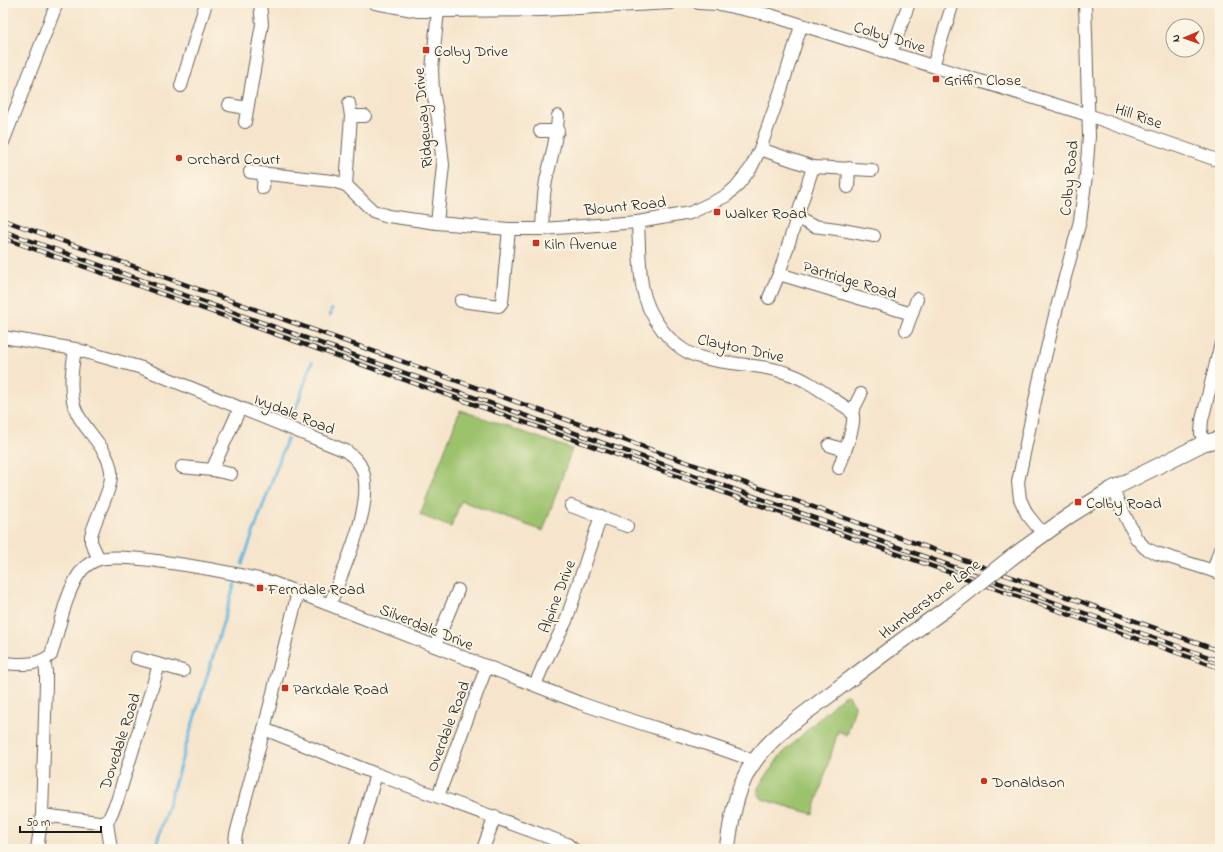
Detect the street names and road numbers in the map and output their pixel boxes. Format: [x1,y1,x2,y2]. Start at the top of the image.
street label: Colby Drive [850,16,929,60]
street label: Ridgeway Drive [408,66,440,169]
street label: Hill Rise [1111,98,1166,136]
street label: Colby Road [1054,139,1086,217]
street label: Blount Road [582,191,667,223]
street label: Partridge Road [799,255,899,307]
street label: Clayton Drive [695,328,787,370]
street label: Ivydale Road [250,388,338,442]
street label: Humberstone Lane [874,553,987,646]
street label: Alpine Drive [533,556,583,637]
street label: Silverdale Drive [376,598,478,658]
street label: Overdale Road [421,678,477,776]
street label: Dovedale Road [94,690,148,794]

